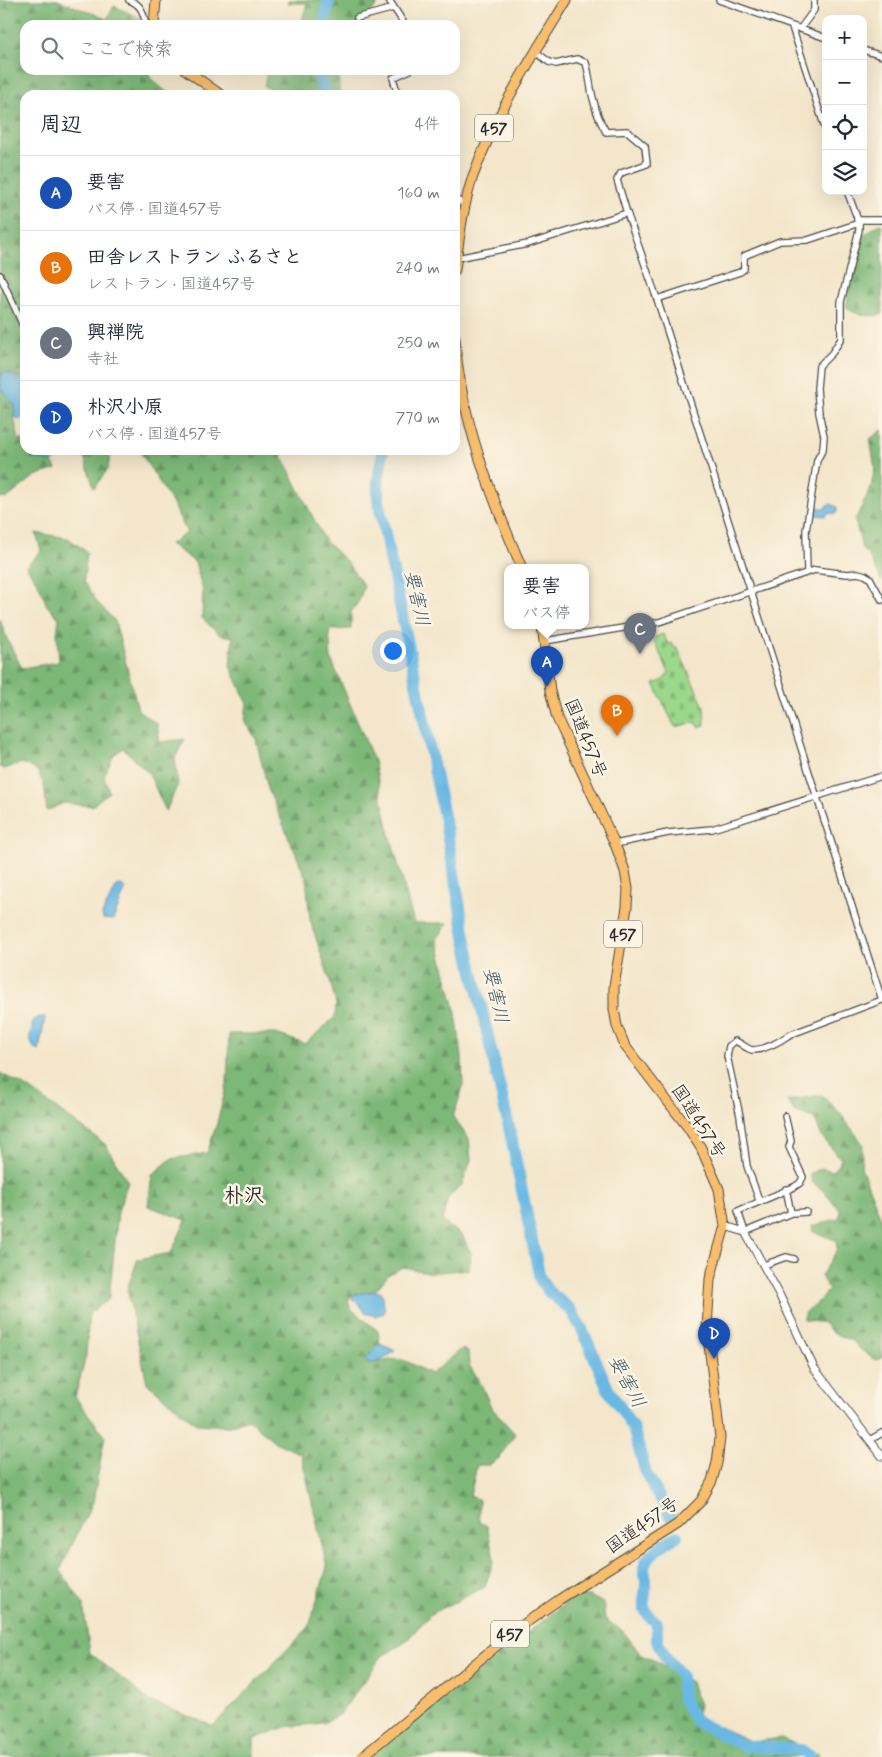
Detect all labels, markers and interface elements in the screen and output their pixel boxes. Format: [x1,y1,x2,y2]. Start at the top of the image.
map controls [822,15,867,195]
button: + [822,15,867,60]
search box [20,20,460,75]
icon: search [38,34,66,62]
text: ここで検索 [78,37,173,62]
button: − [822,60,867,105]
button: locate [822,105,867,150]
text: 周辺 [40,111,82,139]
text: 4件 [415,114,440,135]
road number: 457 [475,115,513,142]
button: layers [822,150,867,195]
text: 要害 [87,170,125,195]
text: A [51,183,61,204]
text: 160 m [397,183,440,204]
text: バス停 · 国道457号 [87,199,222,220]
text: 田舎レストラン ふるさと [87,245,302,270]
text: B [51,258,61,279]
text: 240 m [396,258,440,279]
text: レストラン · 国道457号 [87,274,255,295]
text: 興禅院 [87,320,144,345]
text: C [50,333,62,354]
text: 250 m [397,333,440,354]
text: 寺社 [87,349,119,370]
text: 朴沢小原 [87,395,163,420]
text: D [50,408,62,429]
text: 770 m [396,408,440,429]
text: バス停 · 国道457号 [87,424,222,445]
popup [504,564,589,629]
water label: 要害川 [398,568,435,629]
text: 要害 [522,574,561,599]
text: バス停 [522,603,571,624]
pin: C [624,613,656,654]
your location [380,638,406,664]
pin: A [531,646,563,687]
street label: 国道457号 [558,695,612,782]
pin: B [601,695,633,736]
road number: 457 [604,921,642,948]
water label: 要害川 [477,965,514,1026]
street label: 国道457号 [665,1080,731,1163]
district label: 朴沢 [224,1183,264,1210]
pin: D [698,1318,730,1359]
water label: 要害川 [602,1351,651,1413]
street label: 国道457号 [601,1492,684,1560]
road number: 457 [491,1620,529,1648]

